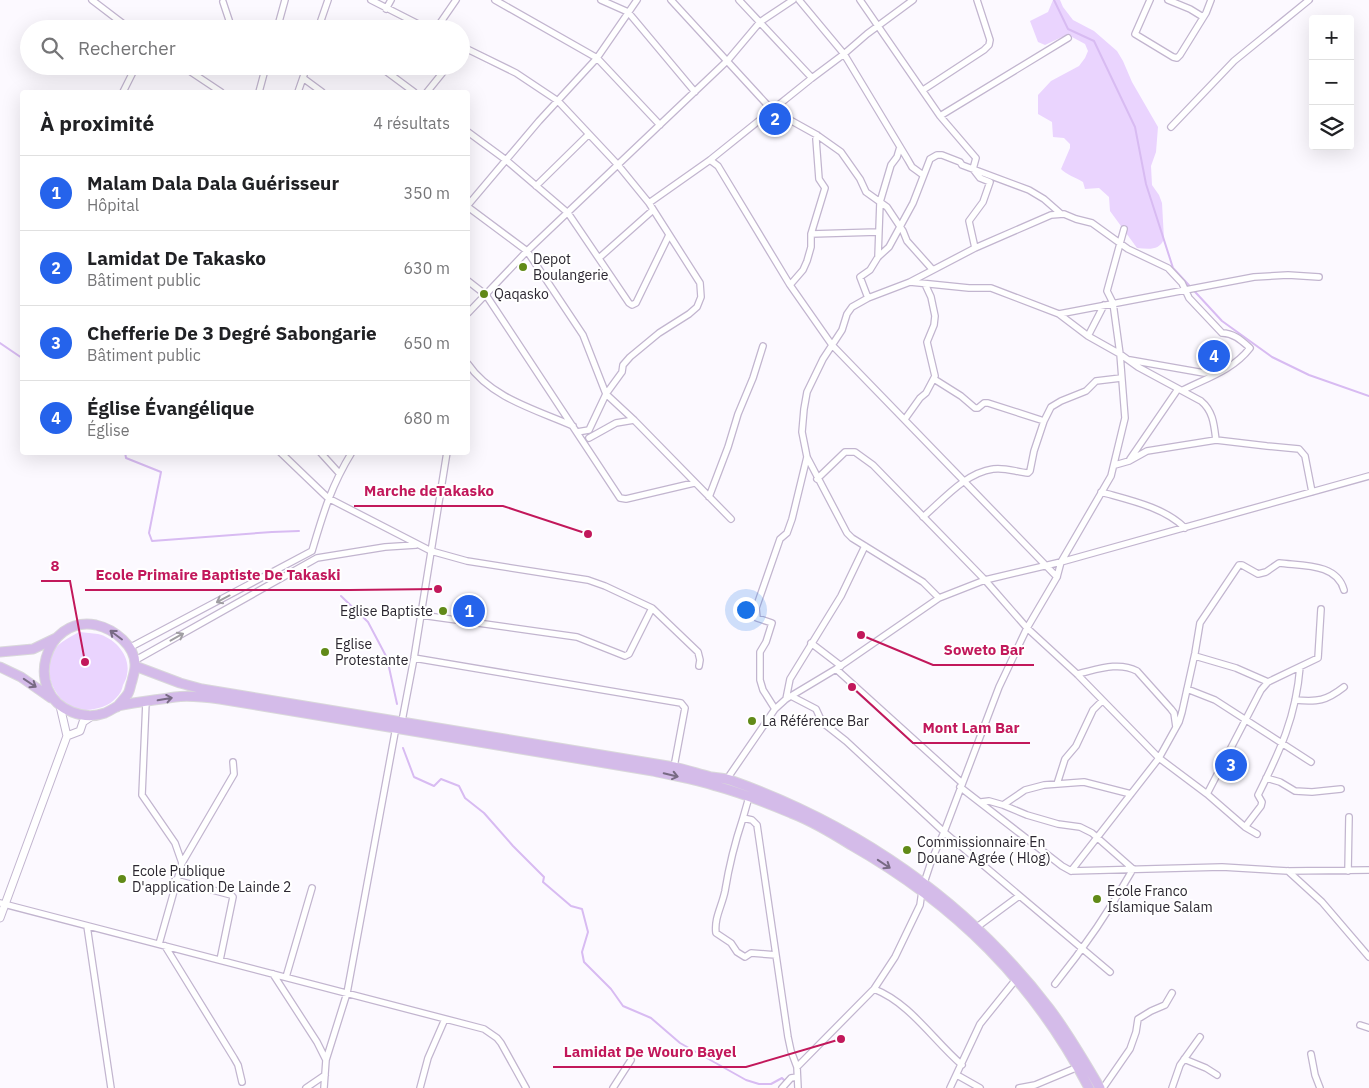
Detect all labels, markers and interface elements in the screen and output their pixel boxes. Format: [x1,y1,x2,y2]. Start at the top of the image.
map controls [1309,15,1354,150]
button: + [1309,15,1354,60]
search box [20,20,470,75]
icon: search [38,34,66,62]
text: Rechercher [78,36,176,60]
button: − [1309,60,1354,105]
pin: 2 [759,100,791,138]
button: layers [1309,105,1354,150]
text: À proximité [40,109,154,137]
text: 4 résultats [373,113,450,133]
text: Malam Dala Dala Guérisseur [87,171,339,195]
text: 1 [51,183,61,203]
text: 350 m [403,183,450,203]
text: Hôpital [87,195,139,215]
text: Lamidat De Takasko [87,246,266,270]
place label: Depot Boulangerie [533,250,609,284]
text: 2 [51,258,61,278]
text: 630 m [403,258,450,278]
marker: Depot Boulangerie [517,261,529,273]
text: Bâtiment public [87,270,201,290]
place label: Qaqasko [494,285,549,303]
marker: Qaqasko [478,288,490,300]
text: Chefferie De 3 Degré Sabongarie [87,321,377,345]
text: 3 [51,333,61,353]
text: 650 m [403,333,450,353]
pin: 4 [1198,337,1230,375]
text: Bâtiment public [87,345,201,365]
text: Église Évangélique [87,396,254,420]
text: 4 [51,408,61,428]
text: 680 m [403,408,450,428]
text: Église [87,420,130,440]
callout: Marche deTakasko [354,476,503,506]
text: Marche deTakasko [364,481,494,500]
callout: 8 [41,551,70,581]
text: 8 [50,556,60,575]
callout: Ecole Primaire Baptiste De Takaski [85,560,350,590]
text: Ecole Primaire Baptiste De Takaski [96,565,340,584]
pin: 1 [453,592,485,630]
one-way arrow [216,595,231,604]
your location [733,597,759,623]
place label: Eglise Baptiste [340,602,433,620]
marker: Eglise Baptiste [437,605,449,617]
one-way arrow [109,630,123,640]
one-way arrow [169,632,184,642]
place label: Eglise Protestante [335,635,409,669]
callout: Soweto Bar [933,635,1034,665]
text: Soweto Bar [944,640,1024,659]
marker: Eglise Protestante [319,646,331,658]
one-way arrow [23,678,37,688]
one-way arrow [157,693,173,703]
place label: La Référence Bar [762,712,869,730]
callout: Mont Lam Bar [913,713,1030,743]
marker: La Référence Bar [746,715,758,727]
text: Mont Lam Bar [922,718,1020,737]
pin: 3 [1215,746,1247,784]
one-way arrow [662,771,678,780]
place label: Commissionnaire En Douane Agrée ( Hlog) [917,833,1051,867]
marker: Commissionnaire En Douane Agrée ( Hlog) [901,844,913,856]
one-way arrow [876,859,890,869]
place label: Ecole Publique D'application De Lainde 2 [132,862,292,896]
marker: Ecole Publique D'application De Lainde 2 [116,873,128,885]
place label: Ecole Franco Islamique Salam [1107,882,1213,916]
marker: Ecole Franco Islamique Salam [1091,893,1103,905]
callout: Lamidat De Wouro Bayel [553,1037,746,1067]
text: Lamidat De Wouro Bayel [564,1042,737,1061]

